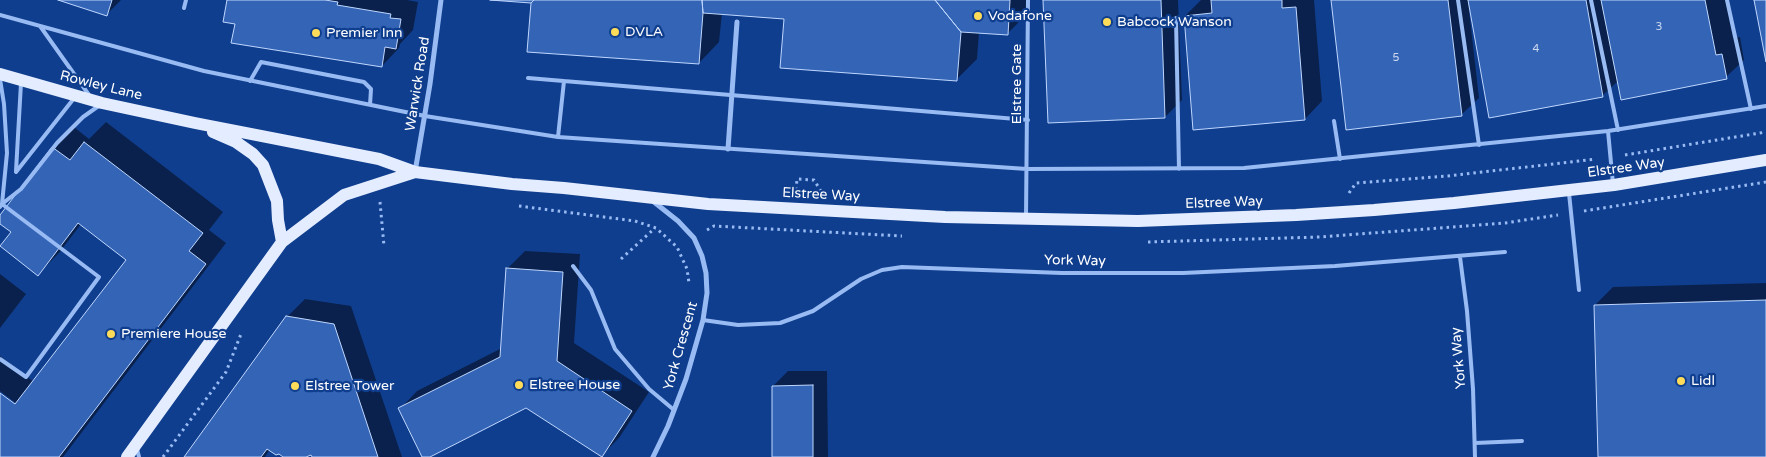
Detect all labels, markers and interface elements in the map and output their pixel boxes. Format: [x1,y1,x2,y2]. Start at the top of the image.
place label: Vodafone [988,8,1052,24]
marker: Vodafone [972,10,984,22]
place label: Babcock Wanson [1117,14,1232,30]
marker: Babcock Wanson [1101,16,1113,28]
house number: 3 [1656,20,1662,34]
place label: DVLA [625,24,663,40]
place label: Premier Inn [326,25,403,41]
marker: DVLA [609,26,621,38]
marker: Premier Inn [310,27,322,39]
street label: Warwick Road [402,36,434,132]
house number: 4 [1533,42,1539,56]
street label: Elstree Gate [1009,44,1025,124]
house number: 5 [1393,51,1399,65]
street label: Rowley Lane [58,68,144,104]
street label: Elstree Way [1586,154,1666,182]
street label: Elstree Way [782,185,860,205]
street label: Elstree Way [1185,193,1263,213]
street label: York Way [1044,252,1106,270]
street label: York Crescent [660,300,702,392]
place label: Premiere House [121,326,226,342]
street label: York Way [1448,326,1470,390]
marker: Premiere House [105,328,117,340]
place label: Lidl [1691,373,1715,389]
marker: Lidl [1675,375,1687,387]
place label: Elstree House [529,377,620,393]
place label: Elstree Tower [305,378,394,394]
marker: Elstree House [513,379,525,391]
marker: Elstree Tower [289,380,301,392]

